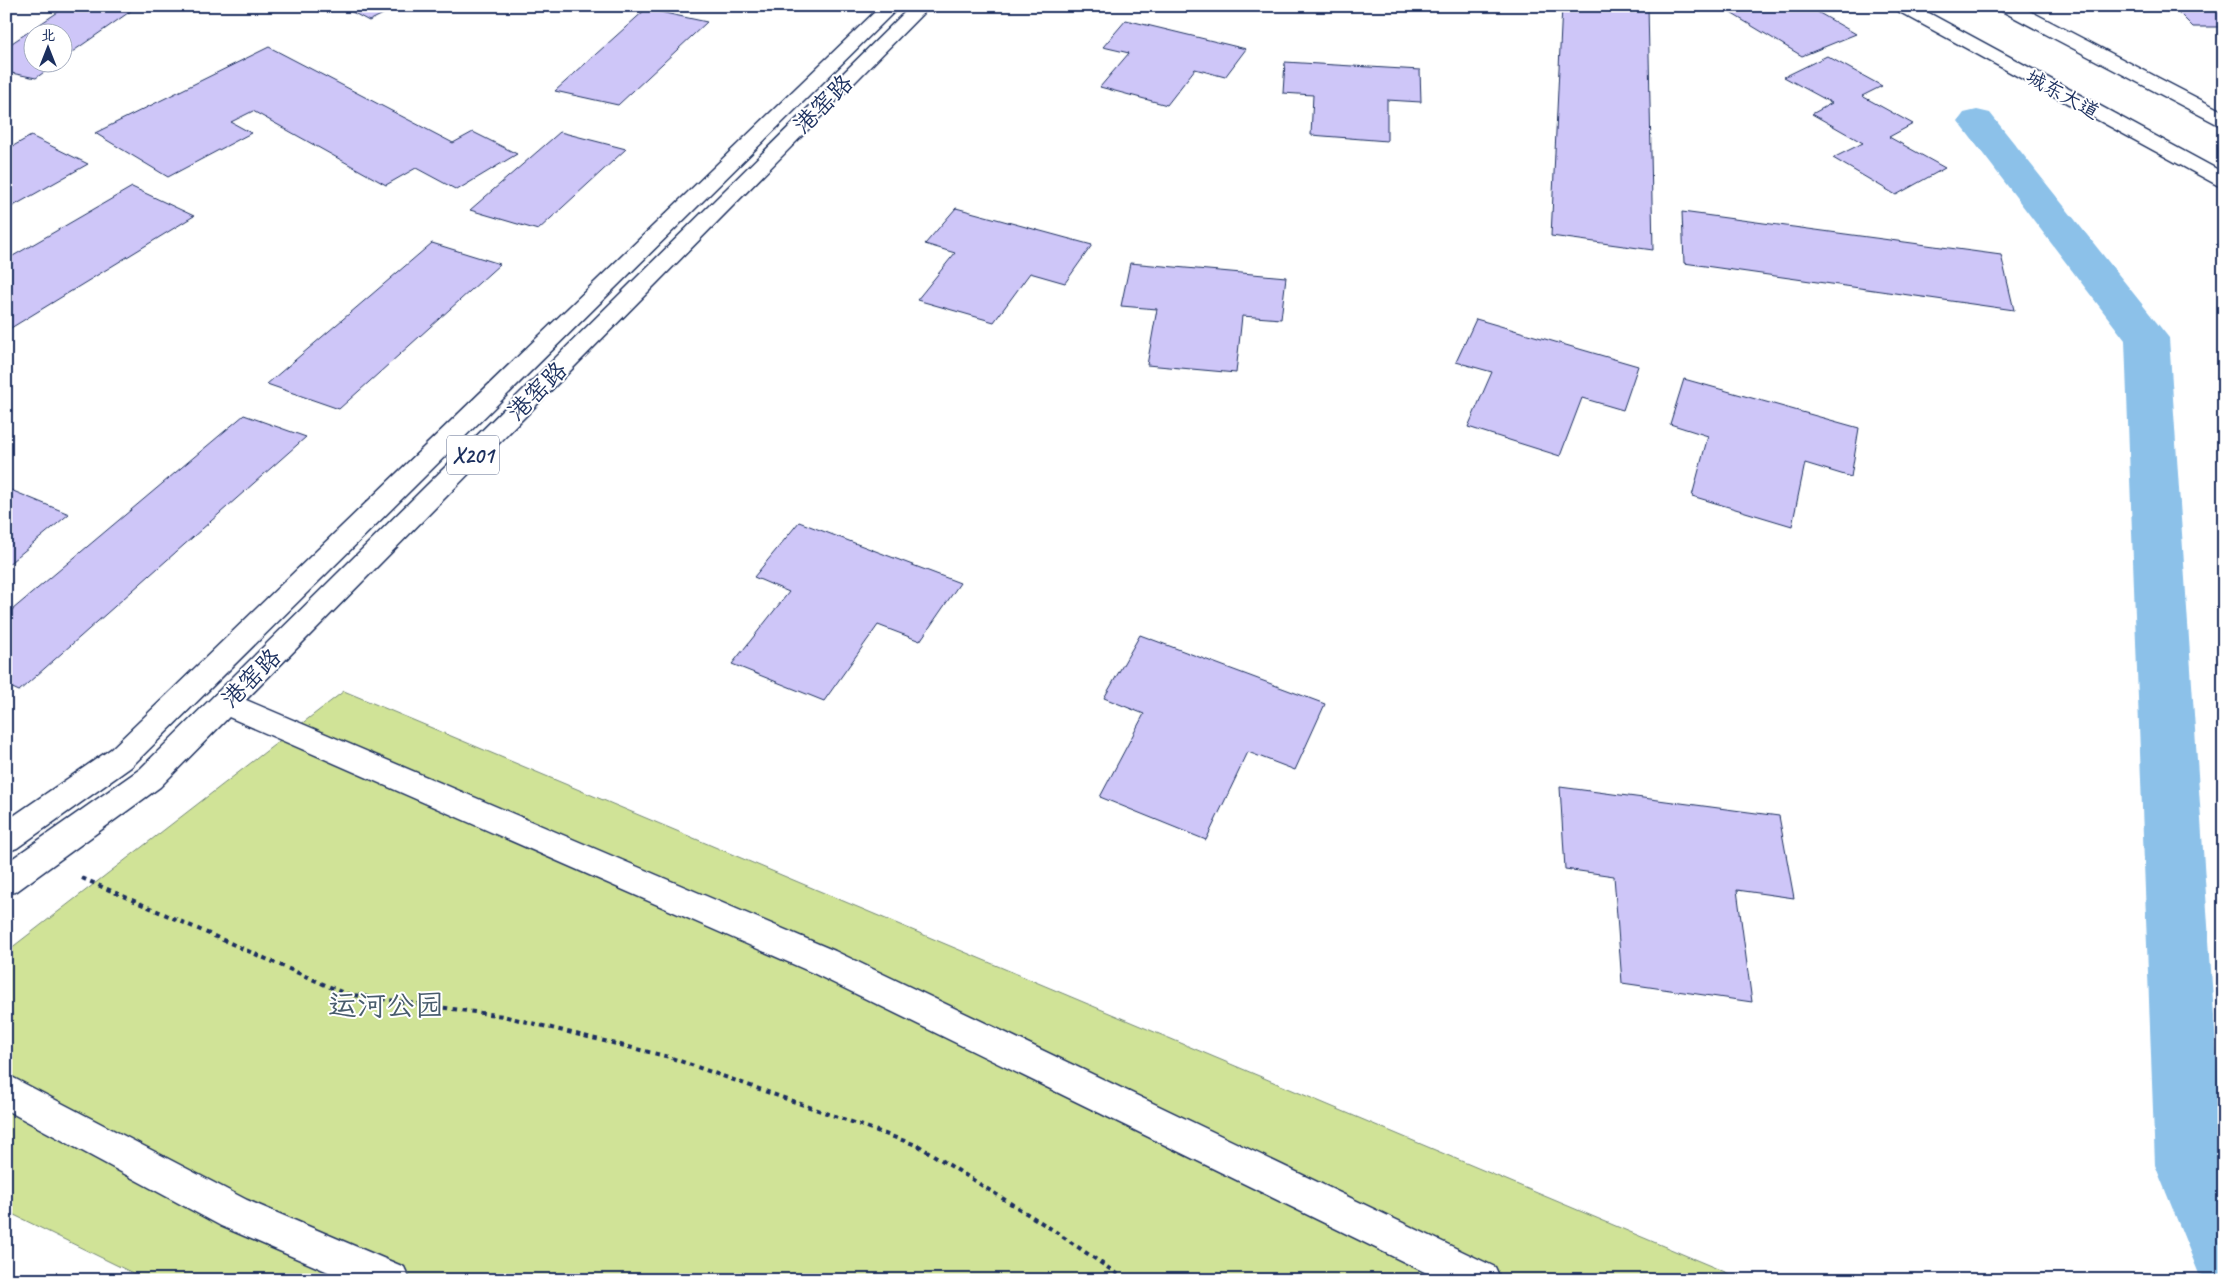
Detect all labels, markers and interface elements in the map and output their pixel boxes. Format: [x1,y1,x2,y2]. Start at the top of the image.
north arrow [22,22,72,72]
text: 北 [41,27,55,44]
street label: 城东大道 [2022,64,2104,125]
street label: 港窑路 [787,68,859,140]
street label: 港窑路 [501,355,573,427]
road number: X201 [447,436,499,474]
street label: 港窑路 [215,642,287,714]
park label: 运河公园 [328,987,444,1024]

